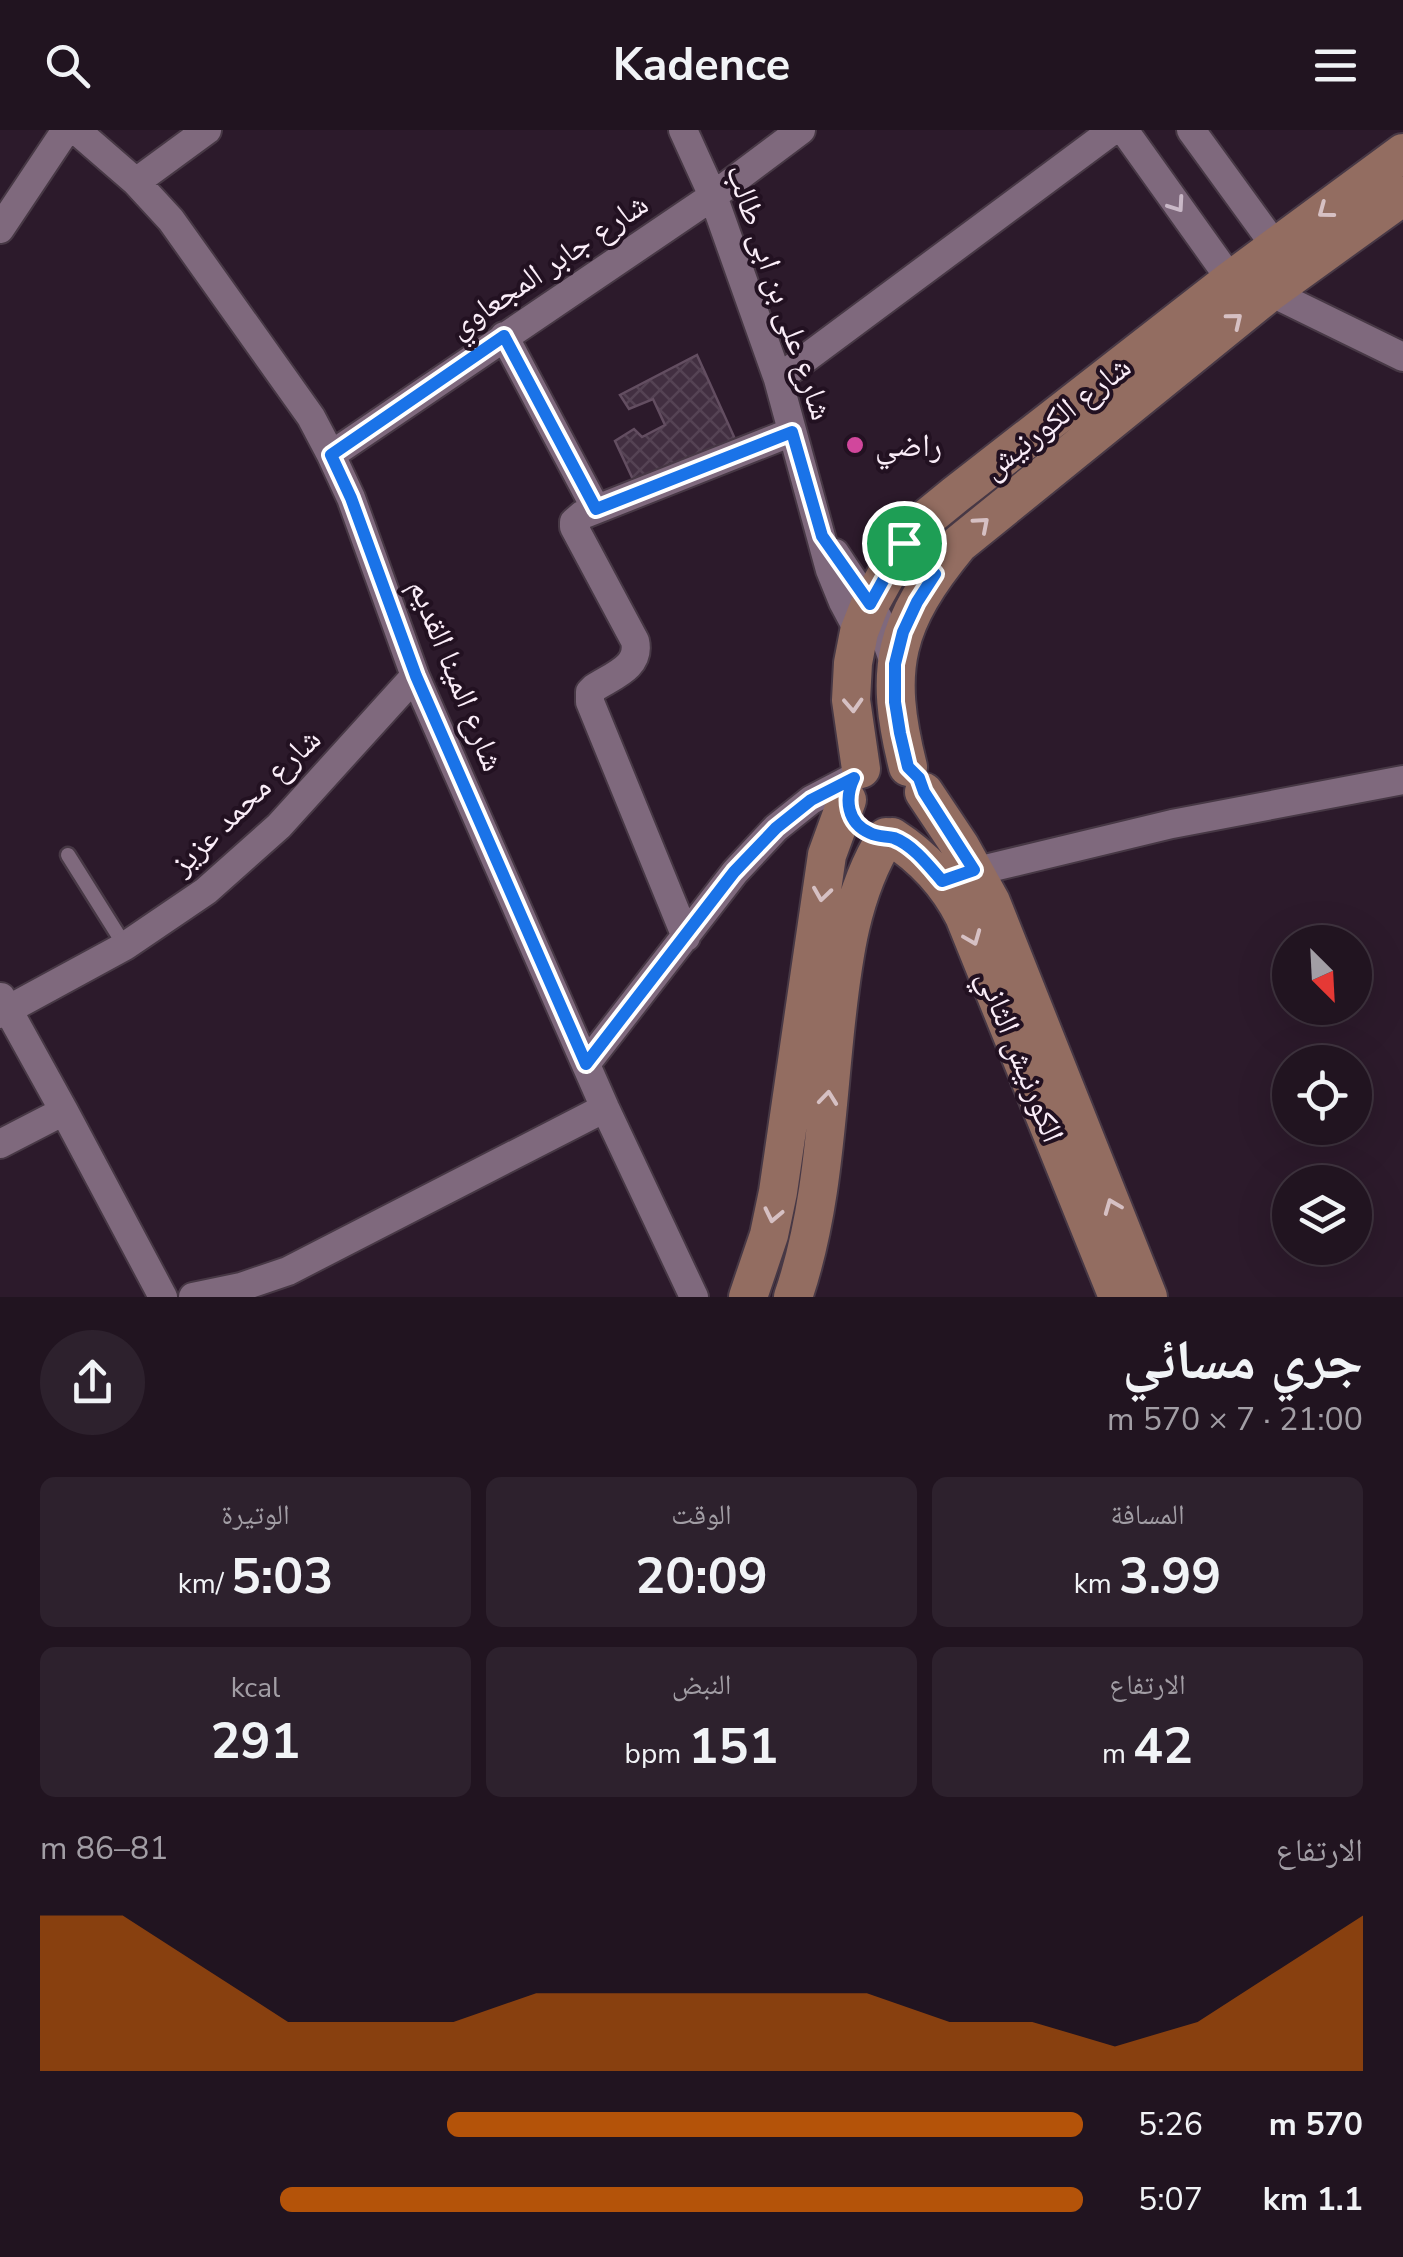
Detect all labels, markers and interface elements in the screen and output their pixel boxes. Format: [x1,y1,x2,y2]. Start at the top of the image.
text: Kadence [613,35,790,96]
icon: search [40,38,95,93]
icon: menu [1308,38,1363,93]
street label: شارع على بن ابى طالب [716,159,843,426]
street label: شارع جابر المجعاوي [440,183,658,351]
one-way arrow [1166,194,1183,212]
one-way arrow [1318,199,1336,216]
one-way arrow [1224,314,1242,332]
street label: شارع الكورنيش [973,346,1140,489]
place label: راضي [875,424,942,470]
marker: راضي [844,434,866,456]
pin [862,501,947,586]
icon: arrive [877,516,932,571]
one-way arrow [970,518,989,536]
street label: شارع المينا القديم [398,573,515,778]
one-way arrow [842,697,863,713]
street label: شارع محمد عزيز [160,718,330,885]
one-way arrow [812,886,833,902]
north arrow [1272,925,1372,1025]
map controls [1272,925,1372,1265]
one-way arrow [962,928,982,945]
street label: الكورنيش الثاني [964,964,1075,1150]
button: locate [1272,1045,1372,1145]
one-way arrow [817,1090,838,1106]
button: layers [1272,1165,1372,1265]
one-way arrow [1103,1199,1123,1216]
one-way arrow [764,1206,785,1223]
text: جري مسائي [1122,1323,1363,1398]
button: share [40,1330,145,1435]
text: 21:00 · 7 × 570 m [1107,1398,1363,1441]
text: الوتيرة [221,1496,290,1534]
text: الوقت [671,1496,732,1534]
text: المسافة [1110,1496,1185,1534]
text: 5:03 [231,1542,333,1611]
text: 20:09 [635,1542,768,1611]
text: 3.99 [1119,1542,1221,1611]
text: /km [178,1565,231,1603]
text: km [1074,1565,1119,1603]
text: النبض [672,1666,731,1704]
text: الارتفاع [1109,1666,1186,1704]
text: kcal [231,1669,280,1707]
text: 291 [211,1707,301,1776]
text: 151 [688,1712,778,1781]
text: 42 [1133,1712,1193,1781]
text: bpm [625,1735,688,1773]
text: m [1102,1735,1133,1773]
text: 81–86 m [40,1827,168,1870]
text: الارتفاع [1276,1829,1363,1872]
text: 5:26 [1138,2103,1203,2146]
text: 570 m [1269,2103,1363,2146]
text: 5:07 [1138,2178,1203,2221]
text: 1.1 km [1263,2178,1363,2221]

